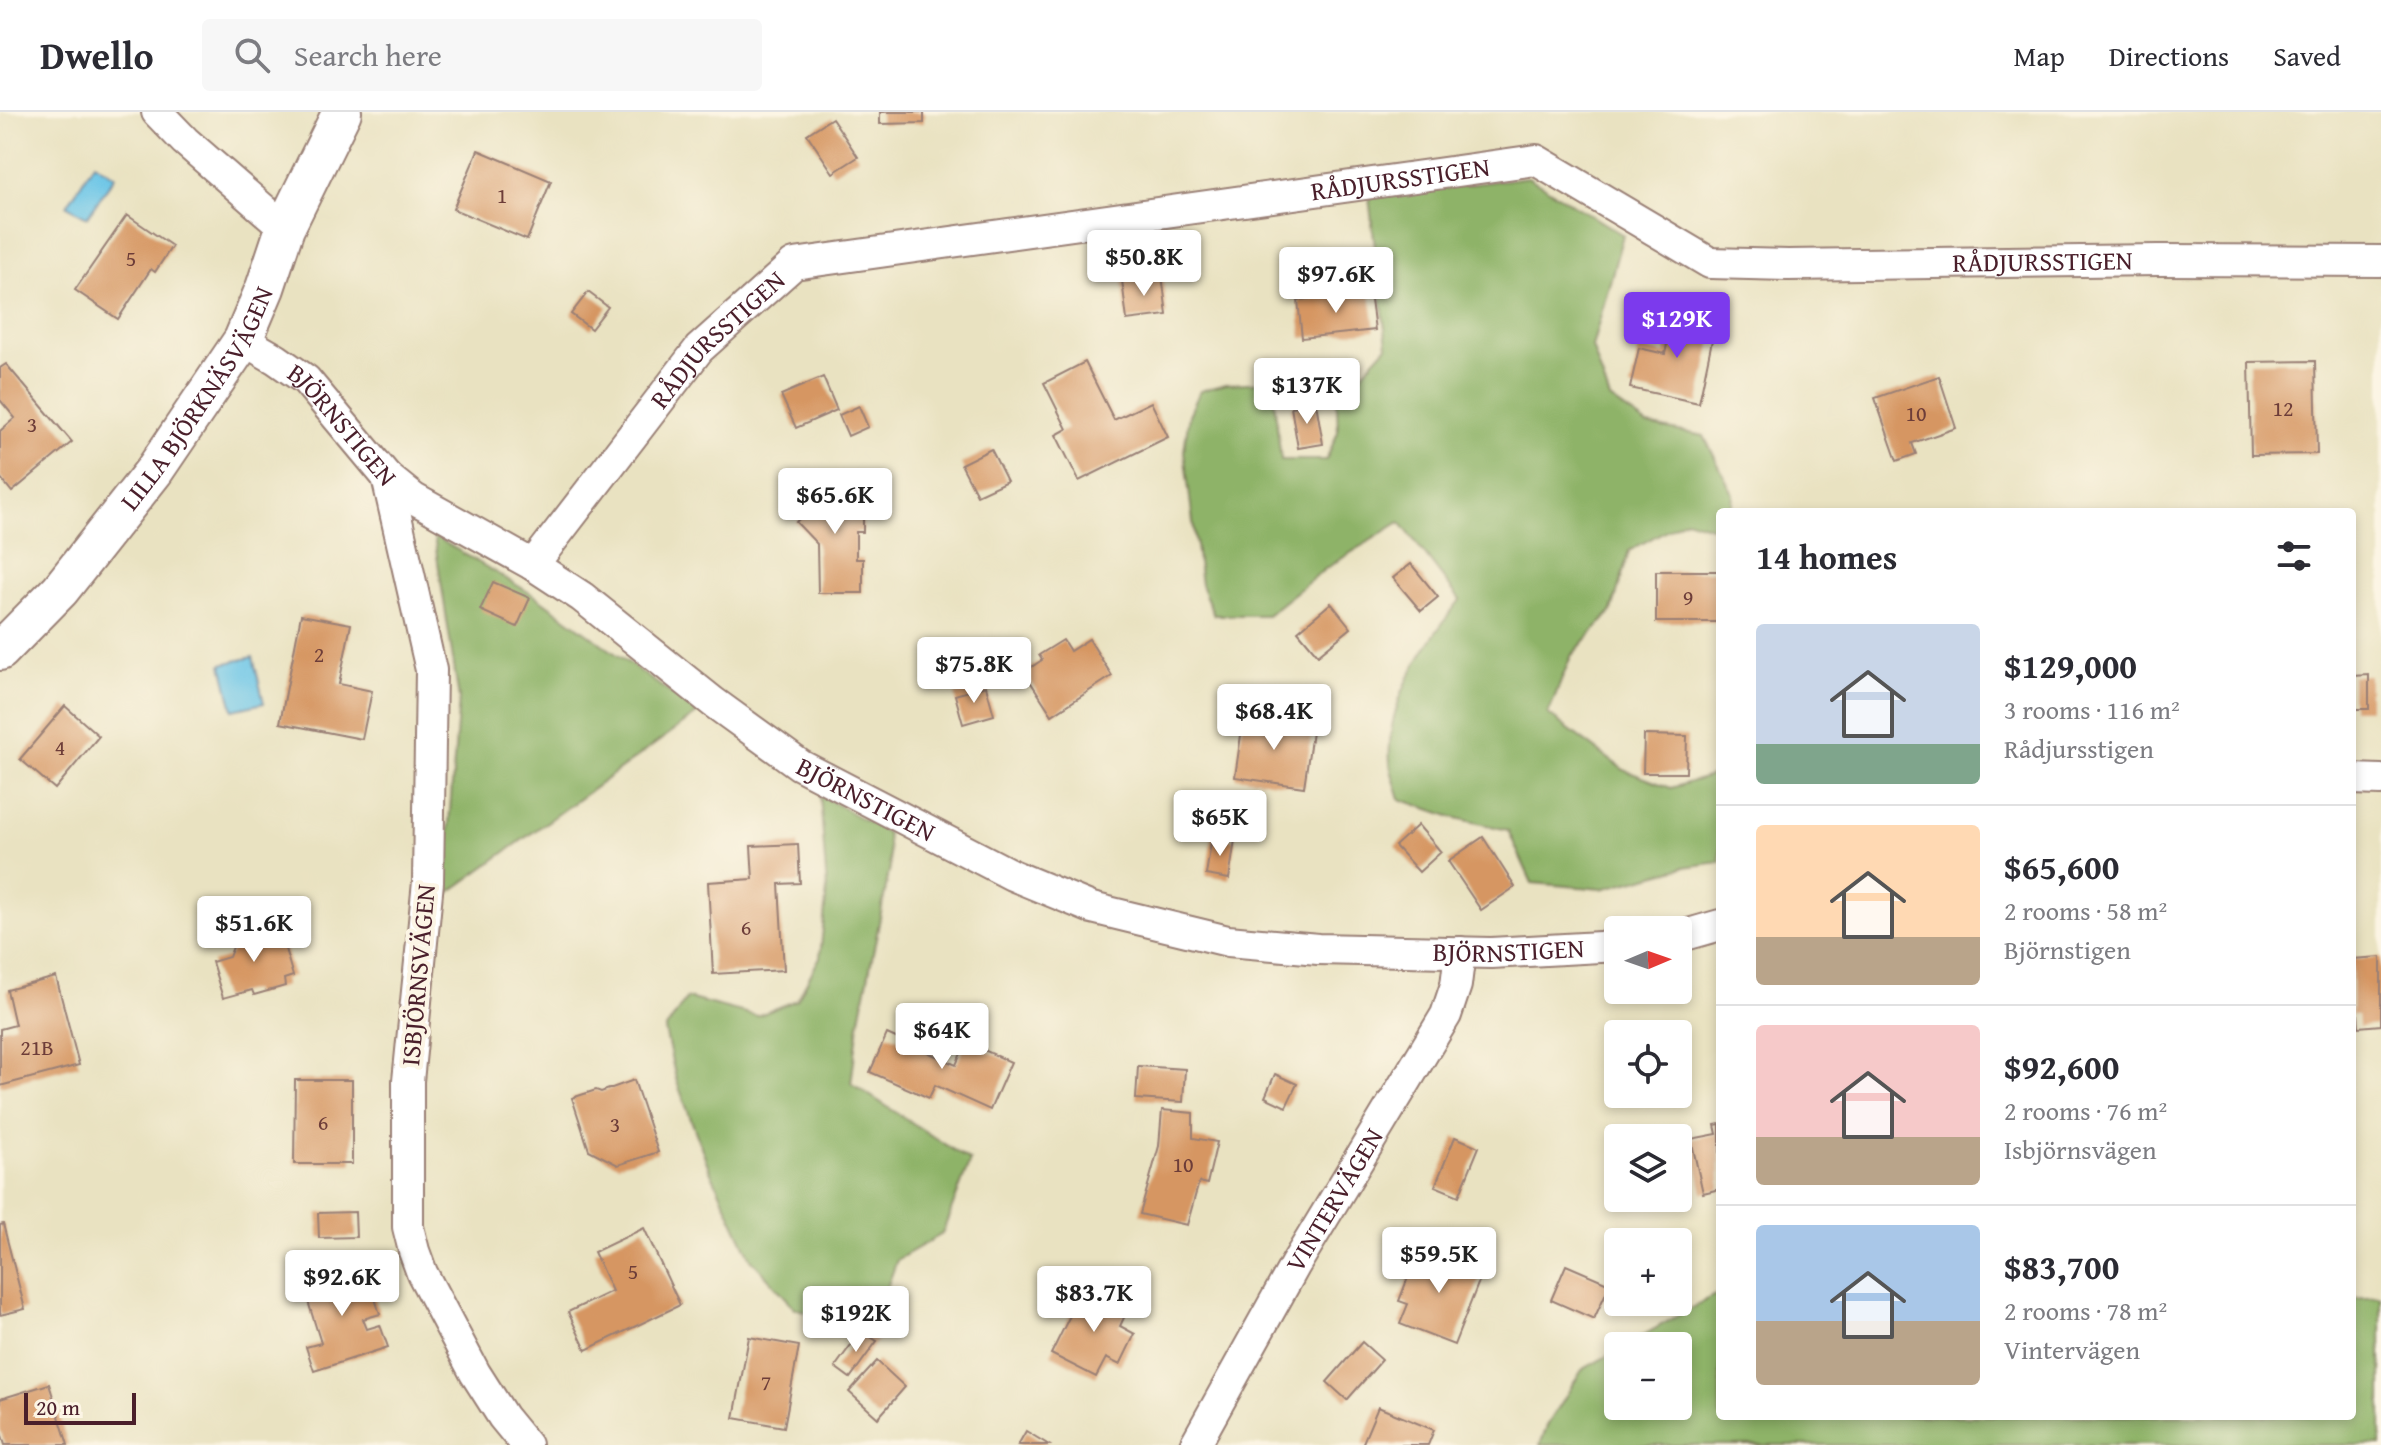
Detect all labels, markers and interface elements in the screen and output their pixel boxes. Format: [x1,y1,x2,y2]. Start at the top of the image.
search box [202,19,762,91]
text: Dwello [40,27,154,83]
icon: search [230,33,274,77]
text: Search here [294,33,442,77]
text: Map [2013,35,2065,76]
text: Directions [2109,35,2229,76]
text: Saved [2273,35,2341,76]
street label: RÅDJURSSTIGEN [1308,147,1492,210]
house number: 1 [497,179,507,211]
pin: $50.8K [1079,230,1209,298]
text: $50.8K [1105,236,1183,275]
street label: RÅDJURSSTIGEN [1952,240,2133,282]
house number: 5 [126,242,136,274]
pin: $97.6K [1271,247,1401,315]
text: $97.6K [1297,253,1375,292]
street label: RÅDJURSSTIGEN [640,261,793,417]
street label: LILLA BJÖRKNÄSVÄGEN [110,280,283,518]
pin: $129K [1621,292,1733,360]
text: $129K [1642,298,1712,337]
street label: BJÖRNSTIGEN [280,353,407,494]
pin: $137K [1251,358,1363,426]
text: $137K [1272,364,1342,403]
house number: 12 [2272,392,2294,424]
house number: 10 [1905,397,1927,429]
house number: 3 [27,408,37,440]
pin: $65.6K [770,468,900,536]
text: $65.6K [796,474,874,513]
text: 14 homes [1756,532,1897,581]
icon: filters [2272,534,2316,578]
house number: 9 [1683,581,1693,613]
pin: $75.8K [909,637,1039,705]
house number: 2 [314,638,324,670]
text: $129,000 [2004,641,2137,690]
text: $75.8K [935,643,1013,682]
icon: home [1820,656,1916,752]
pin: $68.4K [1209,684,1339,752]
text: $68.4K [1235,690,1313,729]
text: 3 rooms · 116 m² [2004,690,2180,729]
text: Rådjursstigen [2004,729,2154,768]
house number: 4 [55,731,65,763]
street label: BJÖRNSTIGEN [790,747,942,851]
pin: $65K [1173,790,1267,858]
text: $65K [1192,796,1248,835]
text: $65,600 [2004,842,2119,891]
icon: home [1820,857,1916,953]
street label: ISBJÖRNSVÄGEN [390,882,445,1067]
text: 2 rooms · 58 m² [2004,891,2167,930]
pin: $51.6K [189,896,319,964]
text: $51.6K [215,902,293,941]
house number: 6 [741,911,751,943]
north arrow [1604,916,1692,1004]
map controls [1604,916,1692,1420]
street label: BJÖRNSTIGEN [1432,928,1585,972]
text: Björnstigen [2004,930,2131,969]
pin: $64K [895,1003,989,1071]
text: $64K [914,1009,970,1048]
button: locate [1604,1020,1692,1108]
house number: 21B [20,1031,54,1063]
text: $92,600 [2004,1042,2119,1091]
icon: home [1820,1057,1916,1153]
text: 2 rooms · 76 m² [2004,1091,2167,1130]
house number: 6 [318,1106,328,1138]
house number: 3 [610,1108,620,1140]
street label: VINTERVÄGEN [1275,1120,1392,1279]
button: layers [1604,1124,1692,1212]
text: Isbjörnsvägen [2004,1130,2157,1169]
house number: 10 [1172,1148,1194,1180]
pin: $59.5K [1374,1227,1504,1295]
button: + [1604,1228,1692,1316]
text: $59.5K [1400,1233,1478,1272]
text: $83,700 [2004,1242,2119,1291]
pin: $92.6K [277,1250,407,1318]
house number: 5 [628,1255,638,1287]
text: $92.6K [303,1256,381,1295]
icon: home [1820,1257,1916,1353]
pin: $83.7K [1029,1266,1159,1334]
text: $83.7K [1055,1272,1133,1311]
pin: $192K [800,1286,912,1354]
text: 2 rooms · 78 m² [2004,1291,2167,1330]
text: $192K [821,1292,891,1331]
text: Vintervägen [2004,1330,2140,1369]
button: − [1604,1332,1692,1420]
house number: 7 [761,1366,771,1398]
scale bar [24,1389,136,1425]
text: 20 m [36,1391,80,1423]

